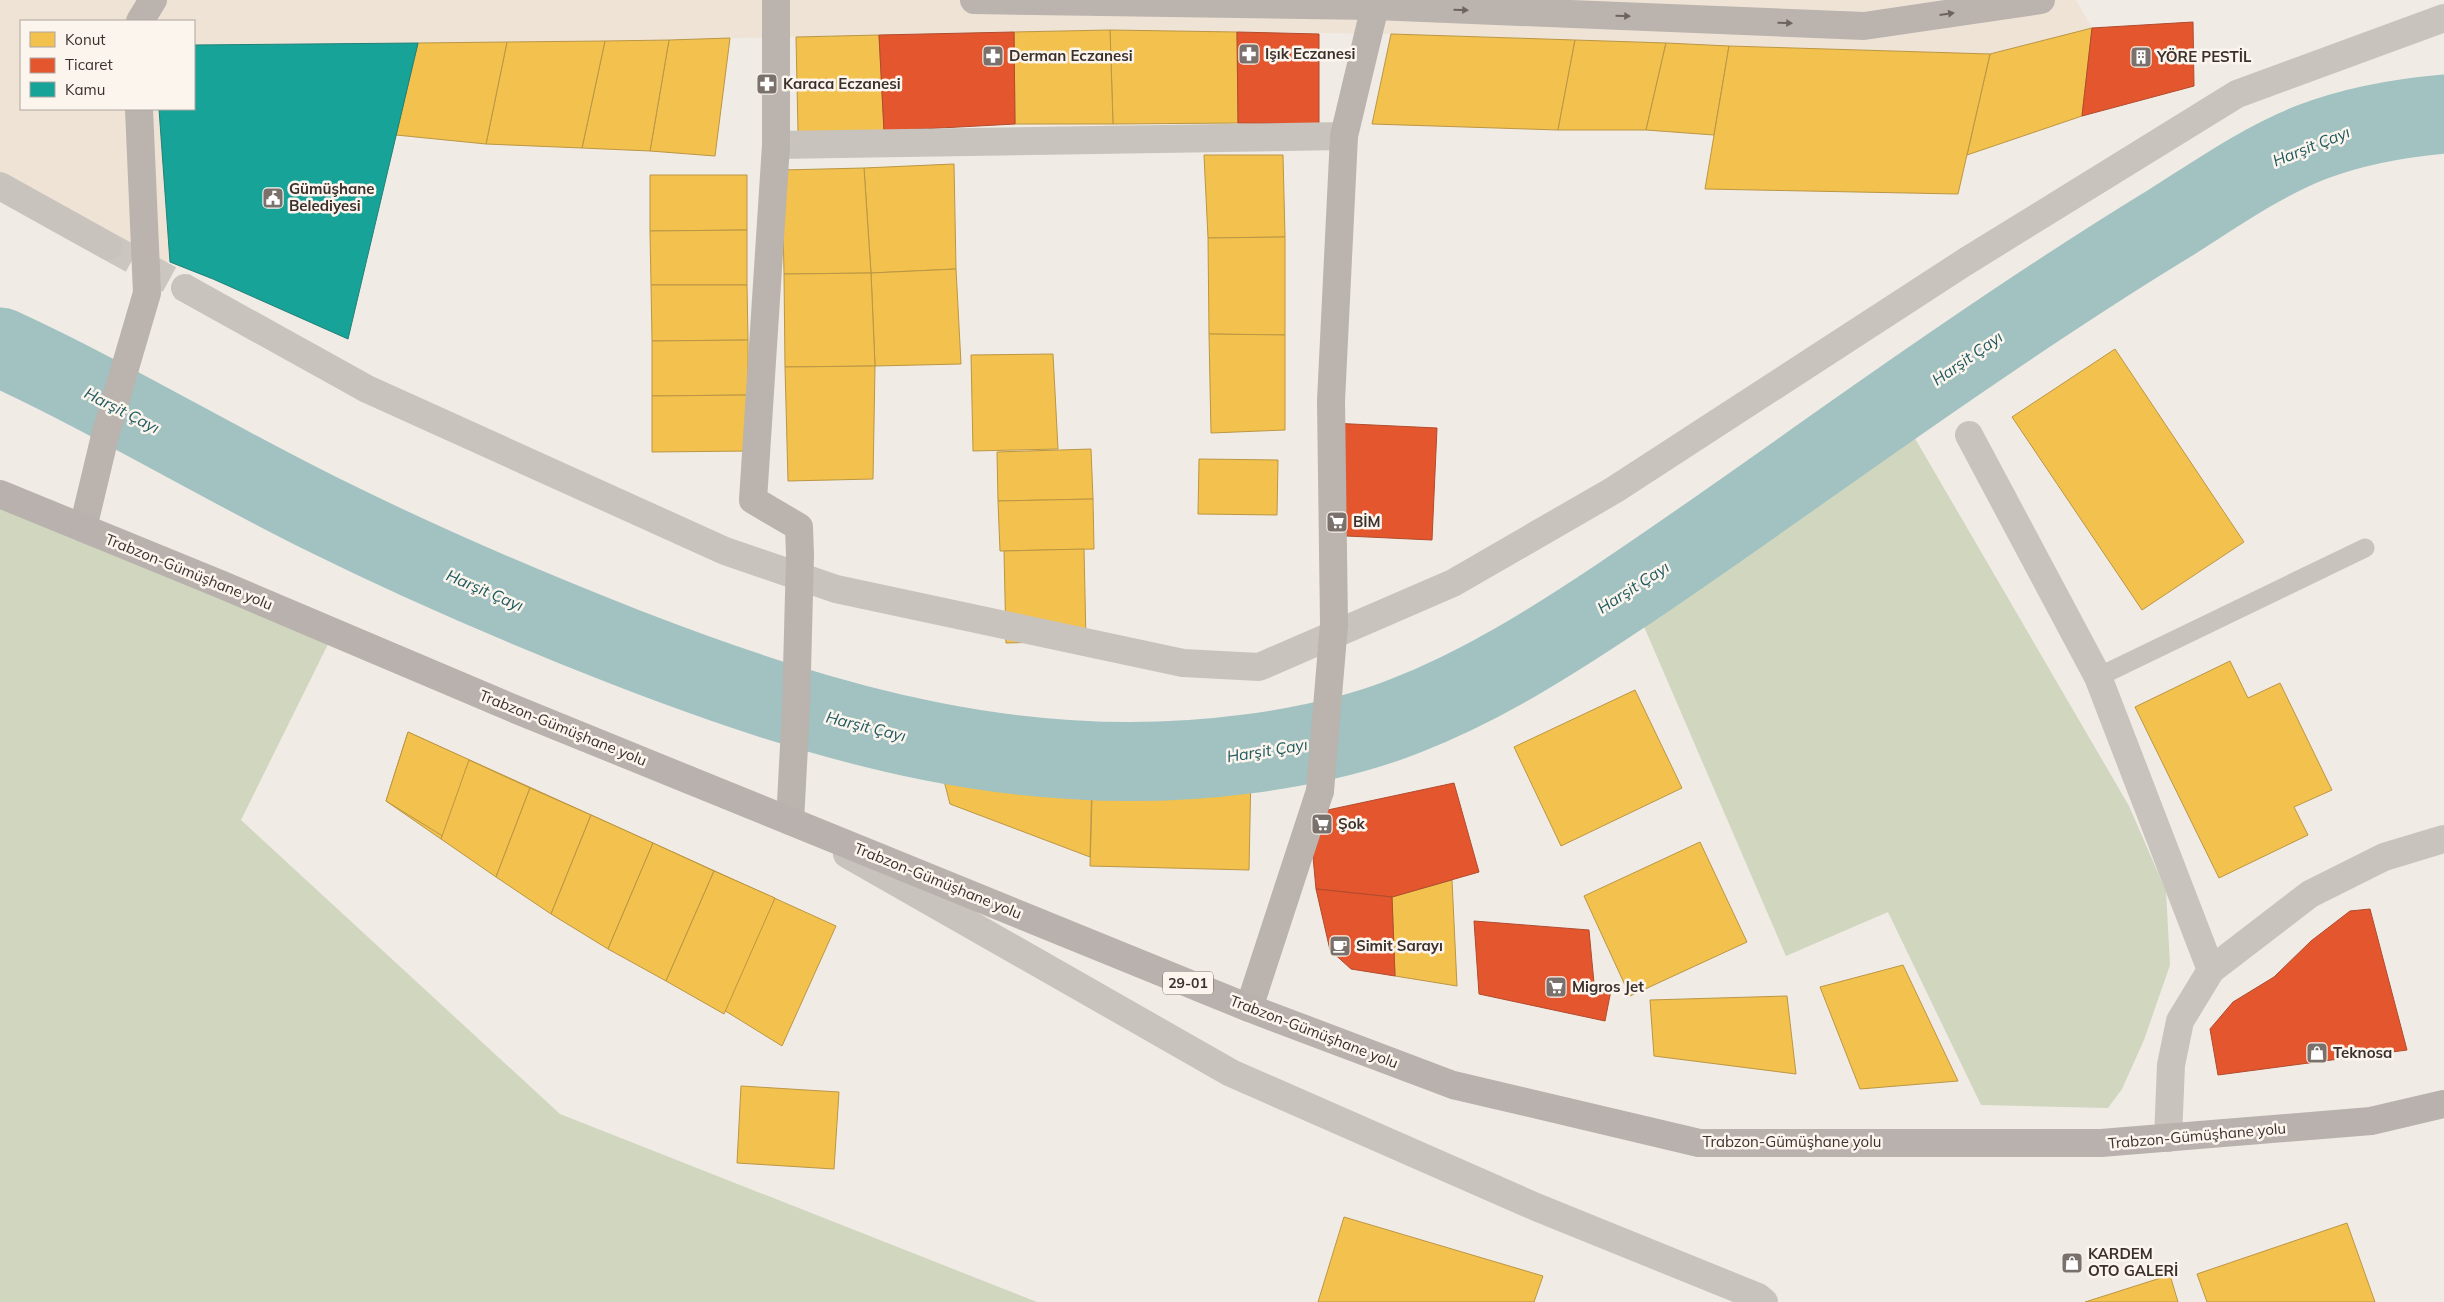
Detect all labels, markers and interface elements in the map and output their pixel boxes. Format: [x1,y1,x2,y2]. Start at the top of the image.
one-way arrow [1453,6,1469,14]
one-way arrow [1939,10,1955,18]
one-way arrow [1615,13,1631,21]
one-way arrow [1778,19,1794,27]
legend [20,20,195,110]
text: Konut [65,30,106,49]
pharmacy icon: Işık Eczanesi [1237,42,1261,66]
pharmacy icon: Derman Eczanesi [981,44,1005,68]
place label: Işık Eczanesi [1265,44,1355,63]
building icon: YÖRE PESTİL [2129,45,2153,69]
place label: Derman Eczanesi [1009,46,1133,65]
place label: YÖRE PESTİL [2156,47,2252,66]
text: Ticaret [65,55,113,74]
pharmacy icon: Karaca Eczanesi [755,72,779,96]
place label: Karaca Eczanesi [783,74,901,93]
text: Kamu [65,80,105,99]
water label: Harşit Çayı [2269,121,2353,171]
place label: Gümüşhane Belediyesi [289,179,375,215]
public building icon: Gümüşhane Belediyesi [261,186,285,210]
water label: Harşit Çayı [1928,326,2006,390]
water label: Harşit Çayı [81,383,163,438]
supermarket icon: BİM [1325,510,1349,534]
place label: BİM [1353,512,1381,531]
street label: Trabzon-Gümüşhane yolu [103,529,276,614]
water label: Harşit Çayı [1593,556,1673,618]
water label: Harşit Çayı [444,565,527,615]
street label: Trabzon-Gümüşhane yolu [477,685,650,770]
water label: Harşit Çayı [824,706,908,746]
water label: Harşit Çayı [1225,734,1309,766]
supermarket icon: Şok [1310,812,1334,836]
place label: Şok [1338,814,1366,833]
street label: Trabzon-Gümüşhane yolu [852,838,1025,923]
cafe icon: Simit Sarayı [1328,934,1352,958]
place label: Simit Sarayı [1356,936,1443,955]
road number: 29-01 [1163,971,1213,994]
supermarket icon: Migros Jet [1544,975,1568,999]
place label: Migros Jet [1572,977,1644,996]
street label: Trabzon-Gümüşhane yolu [1227,991,1401,1072]
shop icon: Teknosa [2305,1041,2329,1065]
place label: Teknosa [2333,1043,2392,1062]
street label: Trabzon-Gümüşhane yolu [2107,1118,2287,1153]
street label: Trabzon-Gümüşhane yolu [1703,1132,1881,1151]
place label: KARDEM OTO GALERİ [2088,1244,2178,1280]
shop icon: KARDEM OTO GALERİ [2060,1251,2084,1275]

